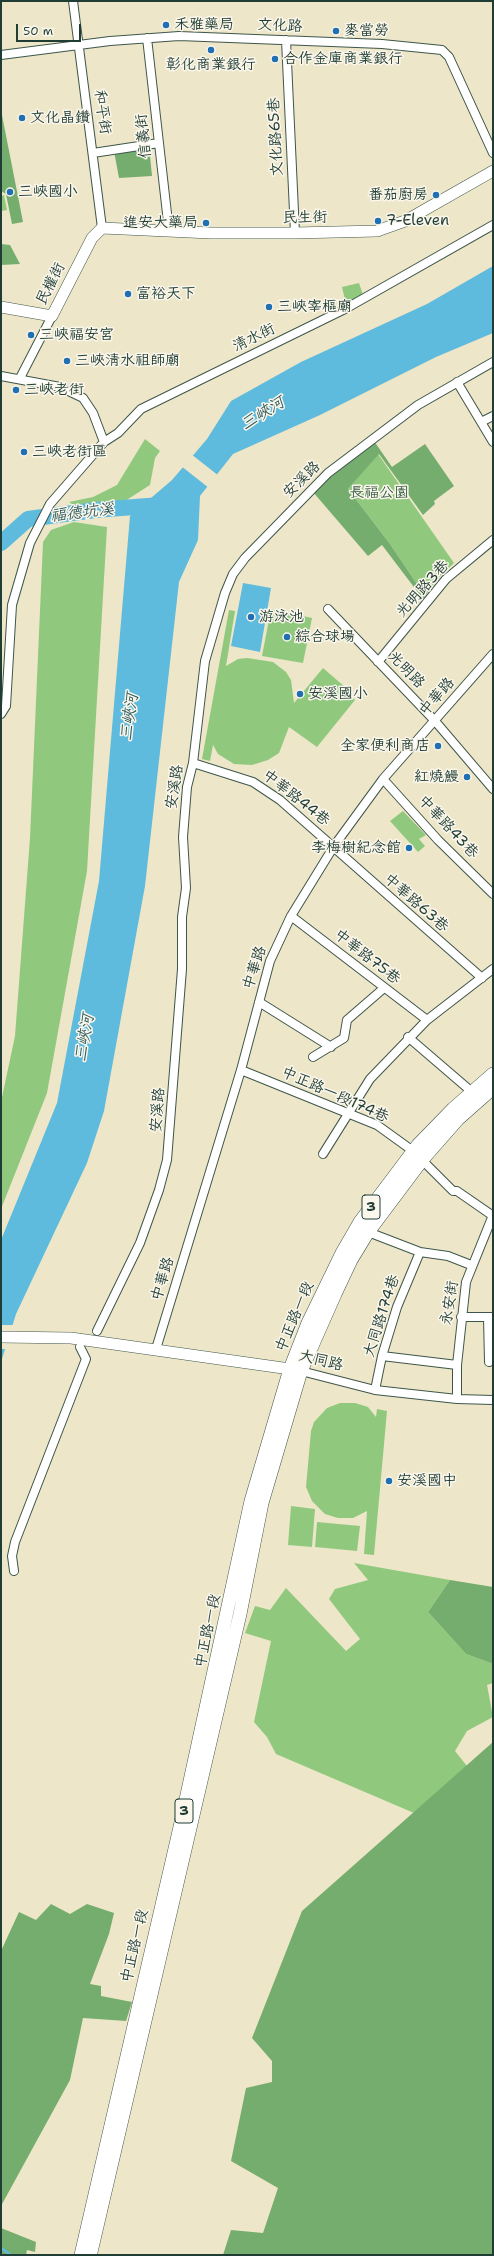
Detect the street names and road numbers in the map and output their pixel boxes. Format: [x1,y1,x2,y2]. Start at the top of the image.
street label: 文化路 [257,16,303,36]
street label: 和平街 [90,88,114,136]
street label: 文化路65巷 [265,97,287,177]
street label: 信義街 [133,113,155,159]
street label: 民生街 [282,209,328,227]
street label: 民權街 [33,260,69,308]
street label: 清水街 [230,320,278,356]
street label: 安溪路 [280,458,324,502]
street label: 光明路3巷 [393,557,453,621]
street label: 光明路 [384,648,428,692]
street label: 中華路 [415,674,459,720]
street label: 安溪路 [163,763,187,811]
street label: 中華路44巷 [259,766,333,830]
street label: 中華路43巷 [414,792,482,862]
street label: 中華路63巷 [380,870,452,936]
street label: 中華路75巷 [330,926,404,988]
street label: 中華路 [239,944,271,992]
street label: 中正路一段174巷 [278,1063,392,1127]
street label: 安溪路 [147,1087,169,1133]
road number: 3 [362,1195,380,1219]
street label: 中華路 [148,1255,178,1303]
street label: 大同路174巷 [360,1272,404,1360]
street label: 中正路一段 [272,1279,318,1355]
street label: 永安街 [438,1279,462,1327]
street label: 大同路 [297,1347,345,1375]
street label: 中正路一段 [191,1592,225,1670]
road number: 3 [175,1799,193,1823]
street label: 中正路一段 [118,1907,152,1985]

